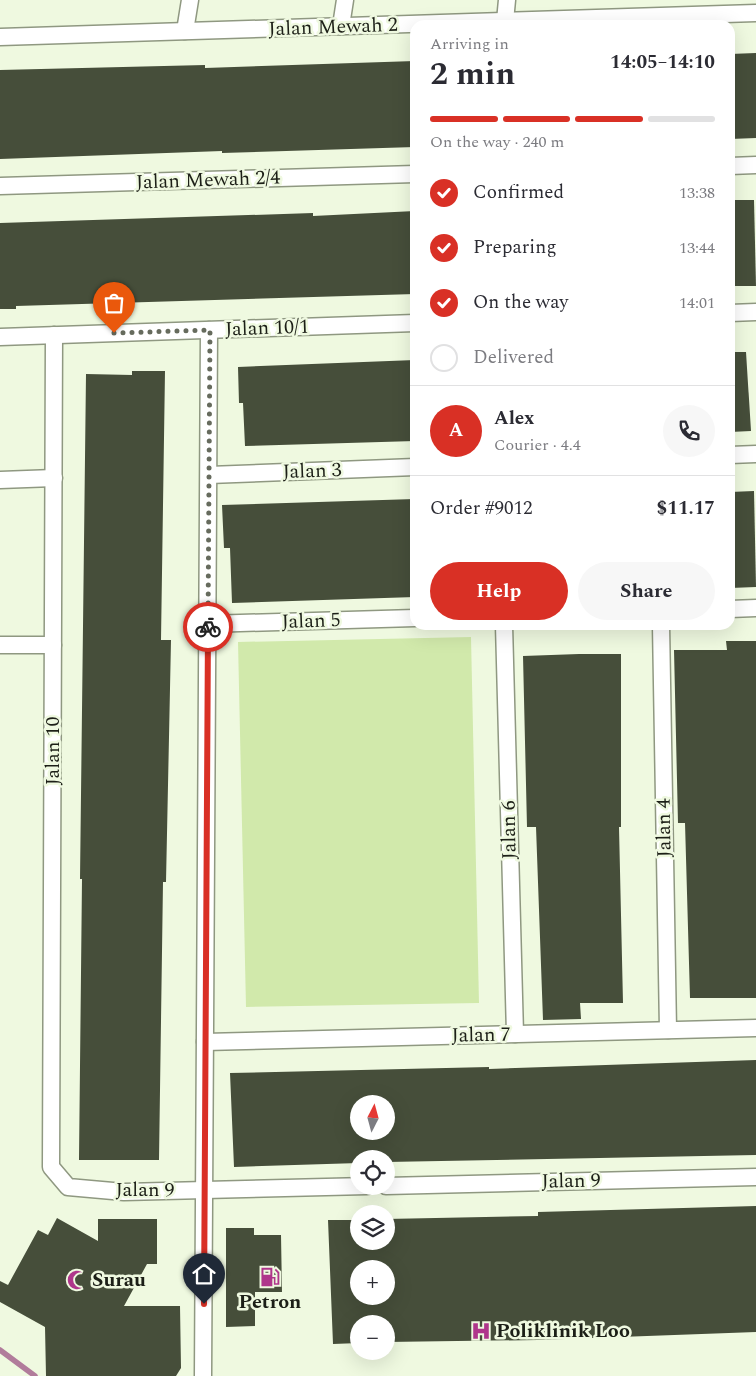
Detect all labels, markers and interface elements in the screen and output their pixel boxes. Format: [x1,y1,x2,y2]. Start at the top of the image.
street label: Jalan Mewah 2 [268,10,398,44]
text: Arriving in [430,32,509,56]
text: 14:05–14:10 [610,48,715,77]
text: 2 min [430,50,515,99]
text: On the way · 240 m [430,130,564,154]
street label: Jalan Mewah 2/4 [135,162,281,198]
text: Confirmed [473,178,564,207]
icon: check [430,179,458,207]
text: 13:38 [679,181,715,205]
text: Preparing [473,233,557,262]
icon: check [430,234,458,262]
text: 13:44 [679,236,715,260]
pin [93,282,135,333]
text: On the way [473,288,569,317]
icon: bag [100,289,128,317]
icon: check [430,289,458,317]
text: 14:01 [679,291,715,315]
street label: Jalan 10/1 [224,312,310,344]
text: Delivered [473,343,554,372]
text: Alex [494,404,535,433]
button: phone [663,405,715,457]
text: A [449,416,463,445]
text: Courier · 4.4 [494,433,581,457]
street label: Jalan 3 [282,455,342,487]
text: Order #9012 [430,494,533,523]
text: $11.17 [657,494,715,523]
button: Help [430,562,568,620]
button: Share [578,562,715,620]
courier [183,602,233,652]
street label: Jalan 5 [281,605,341,637]
icon: bike [194,613,222,641]
street label: Jalan 10 [38,716,68,786]
street label: Jalan 4 [648,798,680,858]
street label: Jalan 6 [493,800,525,860]
street label: Jalan 7 [451,1019,511,1051]
north arrow [350,1095,395,1140]
map controls [350,1095,395,1360]
button: locate [350,1150,395,1195]
street label: Jalan 9 [541,1165,601,1197]
street label: Jalan 9 [115,1175,175,1205]
button: layers [350,1205,395,1250]
pin [183,1253,225,1304]
icon: home [190,1260,218,1288]
button: + [350,1260,395,1305]
place label: Surau [92,1265,146,1295]
fuel station icon: Petron [259,1266,281,1288]
mosque icon: Surau [66,1269,88,1291]
place label: Petron [239,1287,301,1317]
button: − [350,1315,395,1360]
place label: Poliklinik Loo [496,1316,630,1346]
hospital icon: Poliklinik Loo [470,1320,492,1342]

